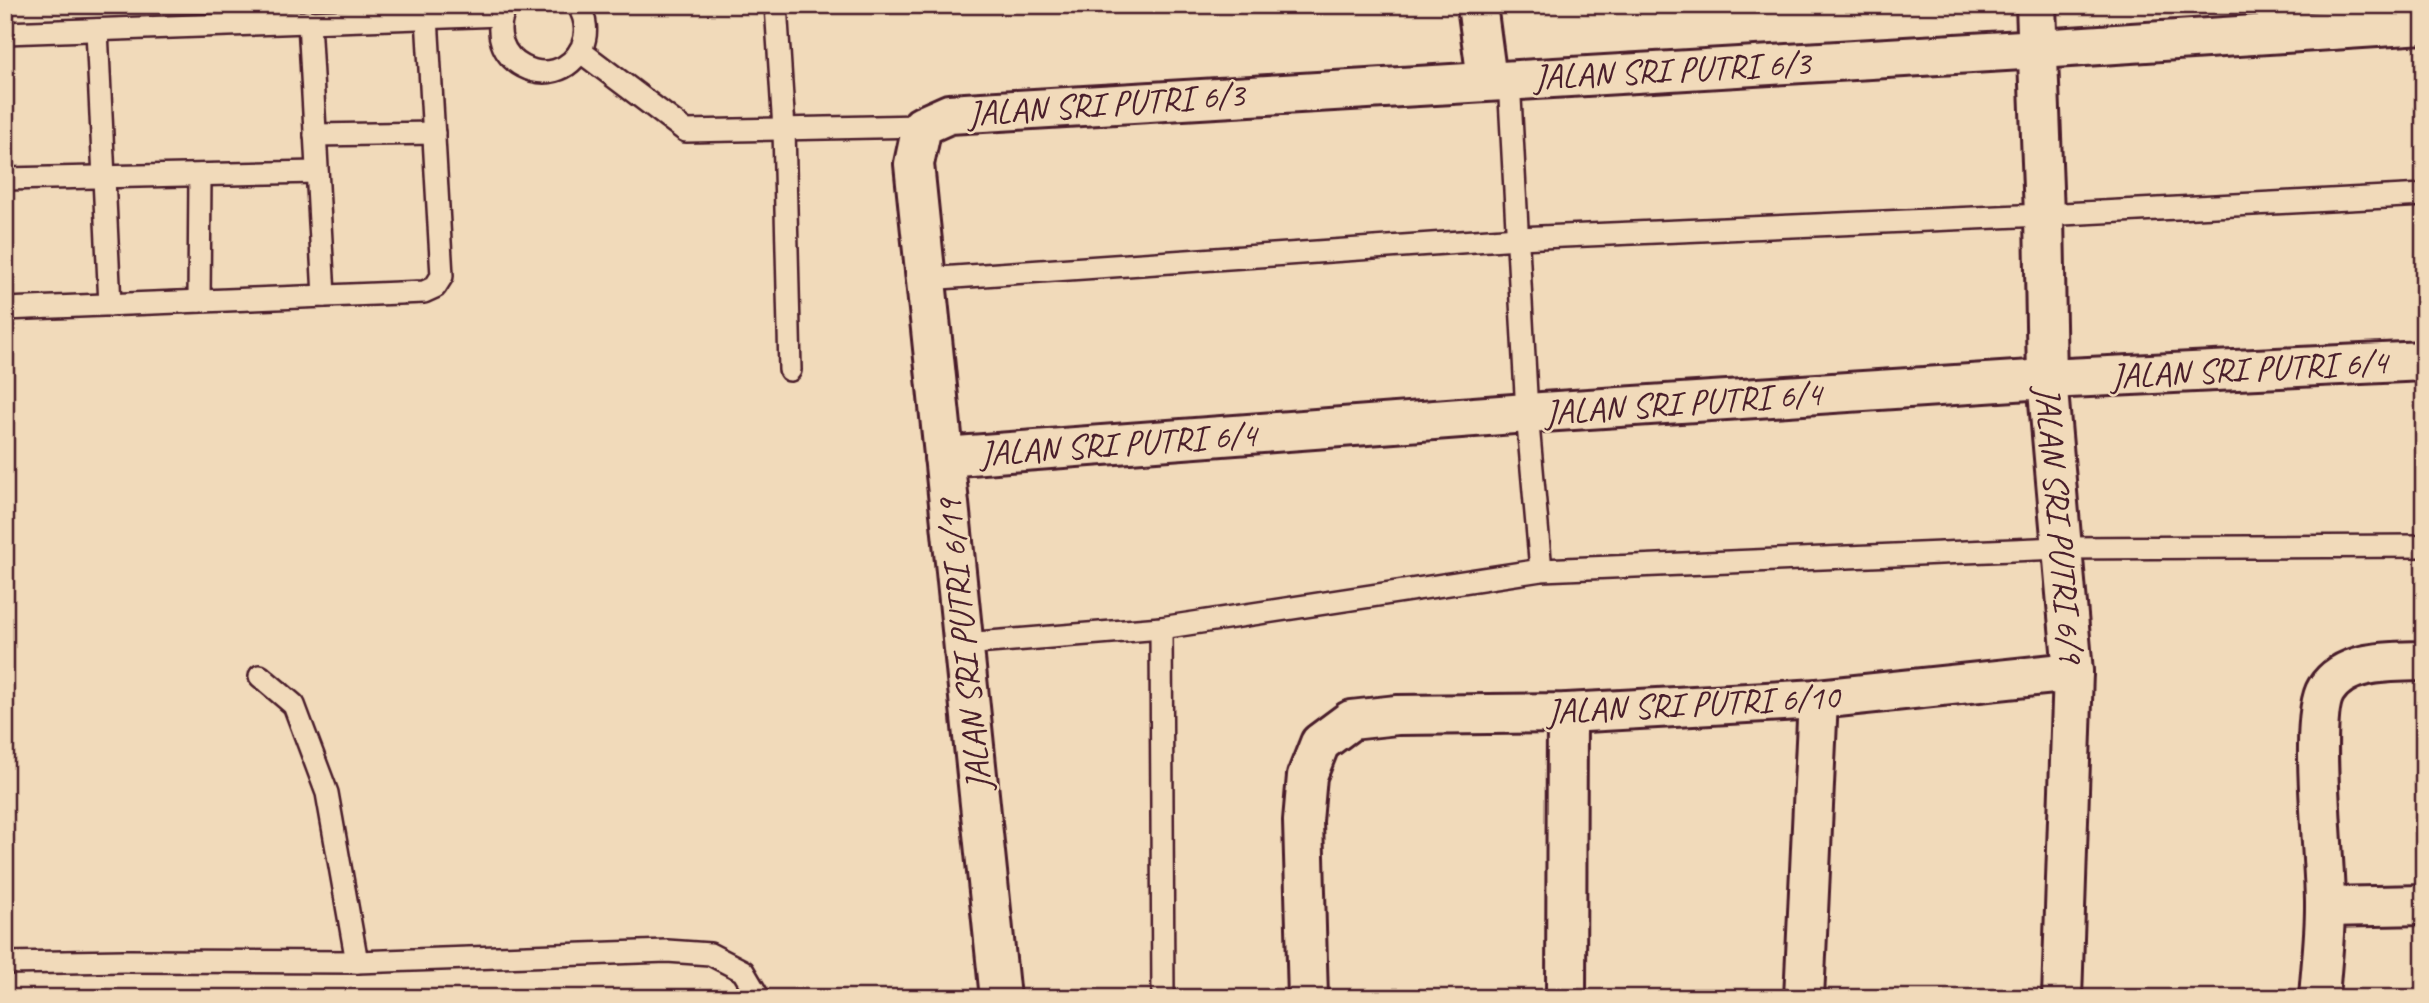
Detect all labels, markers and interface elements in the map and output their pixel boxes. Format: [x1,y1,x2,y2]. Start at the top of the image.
street label: JALAN SRI PUTRI 6/3 [1530,40,1814,100]
street label: JALAN SRI PUTRI 6/3 [964,72,1248,136]
street label: JALAN SRI PUTRI 6/4 [2107,339,2392,399]
street label: JALAN SRI PUTRI 6/4 [1541,371,1826,435]
street label: JALAN SRI PUTRI 6/9 [2025,382,2095,668]
street label: JALAN SRI PUTRI 6/4 [976,412,1261,476]
street label: JALAN SRI PUTRI 6/19 [926,494,1002,795]
street label: JALAN SRI PUTRI 6/10 [1544,674,1843,734]

